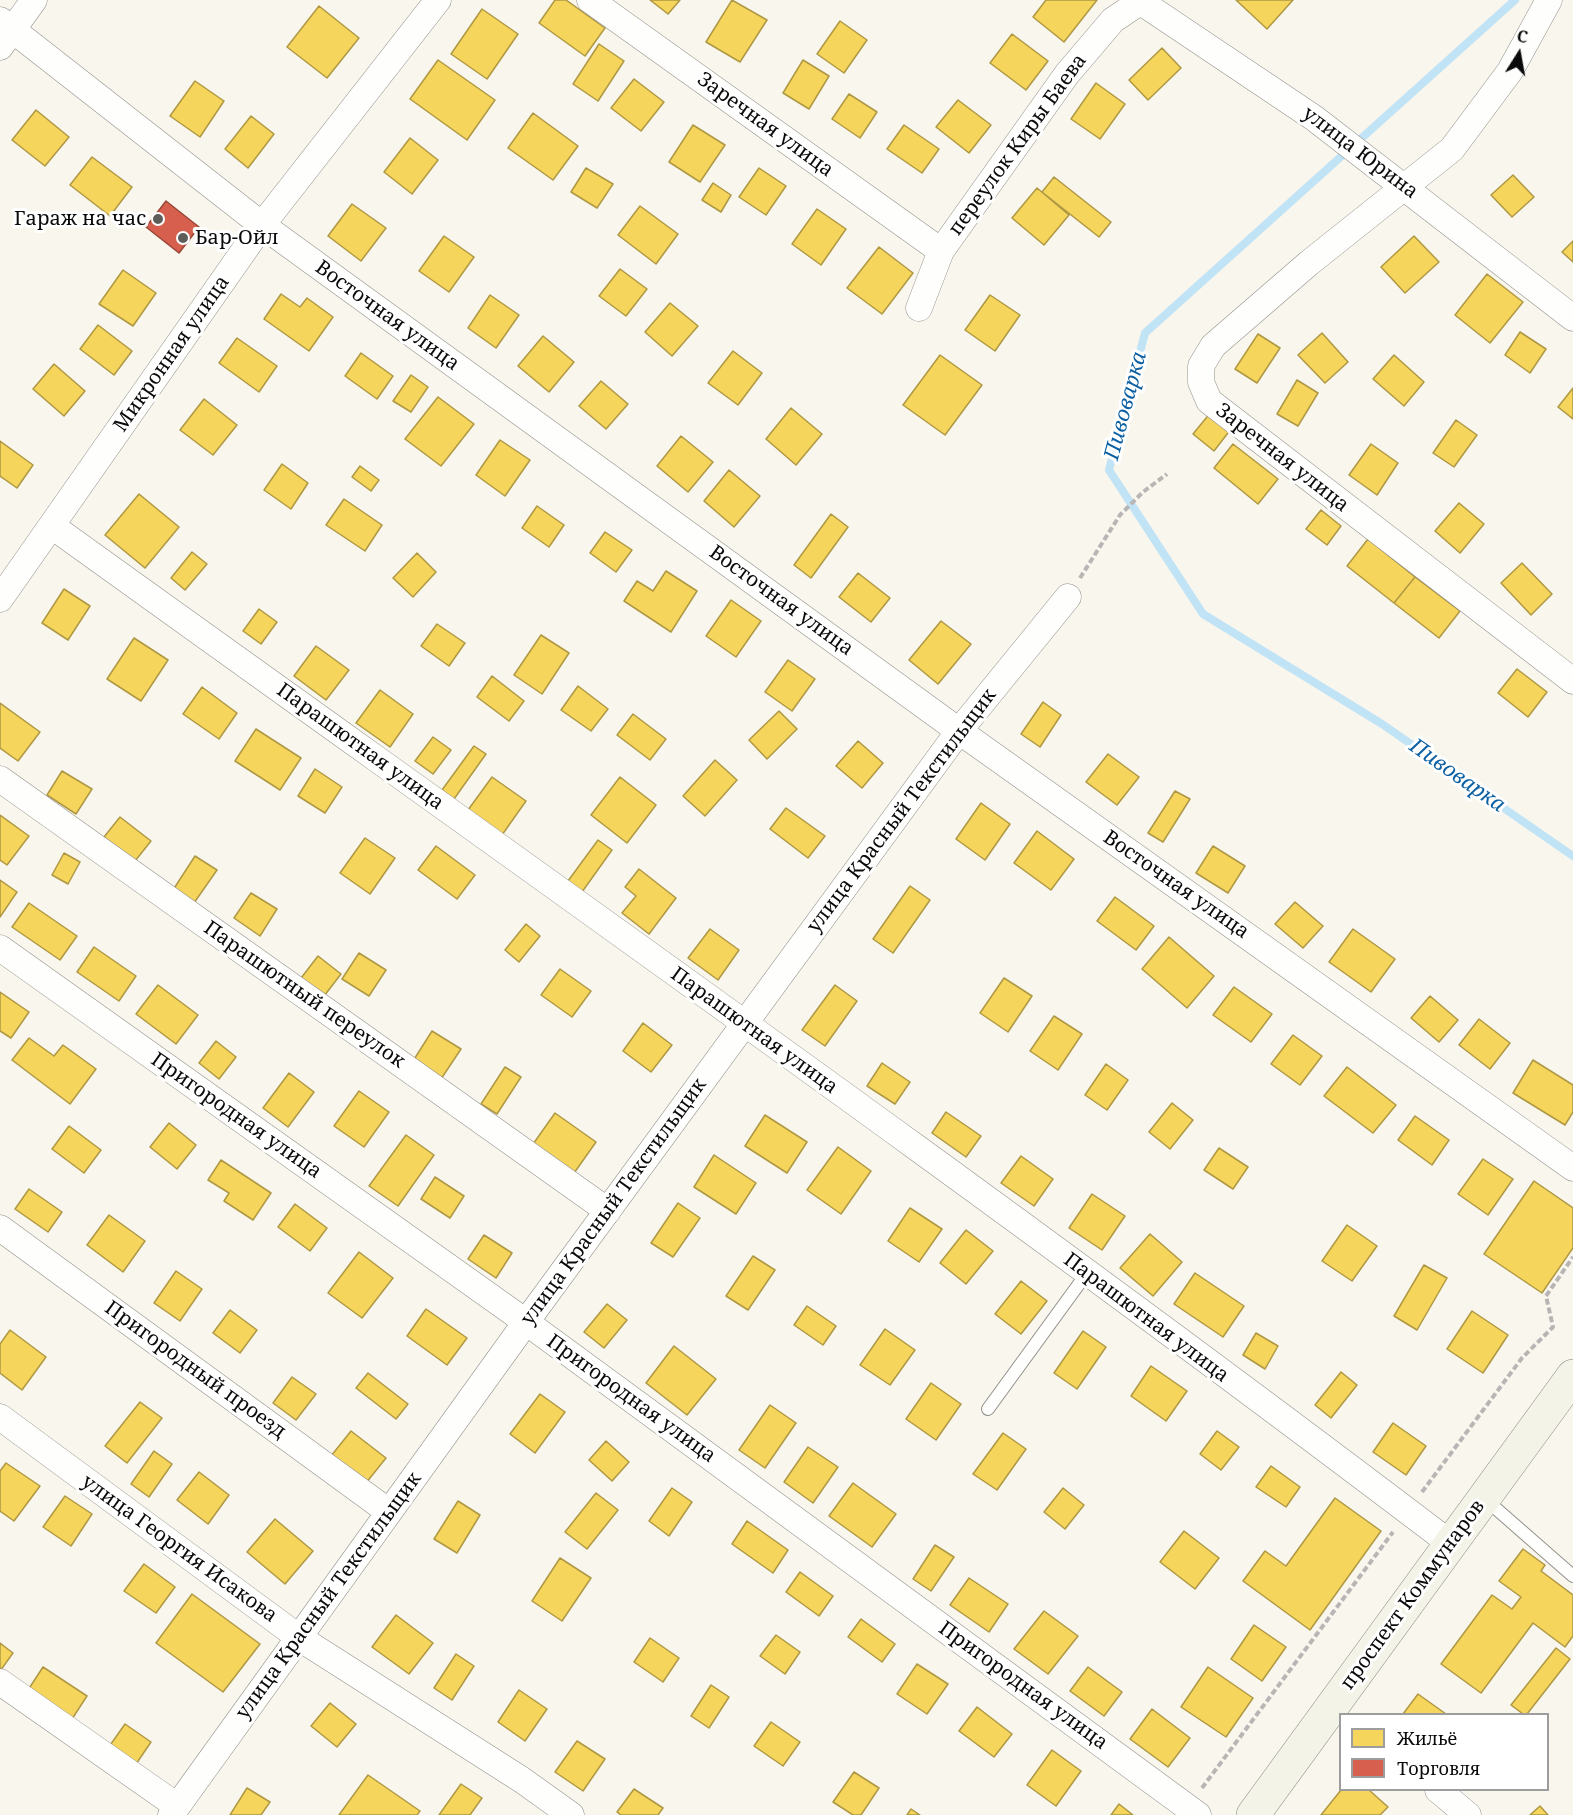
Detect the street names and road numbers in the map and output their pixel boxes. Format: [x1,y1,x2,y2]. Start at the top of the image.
street label: переулок Киры Баева [944,50,1092,240]
street label: Заречная улица [692,68,838,182]
street label: улица Юрина [1298,102,1422,204]
street label: Восточная улица [310,256,464,376]
street label: Микронная улица [109,271,235,437]
street label: Заречная улица [1211,399,1353,517]
street label: Восточная улица [704,541,858,661]
street label: Парашютная улица [272,678,448,816]
street label: улица Красный Текстильщик [802,684,1002,938]
street label: Восточная улица [1098,826,1254,944]
street label: Парашютный переулок [199,916,409,1074]
street label: Парашютная улица [666,962,842,1100]
street label: Пригородная улица [146,1048,326,1184]
street label: улица Красный Текстильщик [516,1074,712,1330]
street label: Парашютная улица [1059,1248,1233,1388]
street label: Пригородный проезд [100,1296,290,1444]
street label: Пригородная улица [542,1330,720,1468]
street label: улица Красный Текстильщик [231,1468,427,1724]
street label: улица Георгия Исакова [76,1470,282,1628]
street label: проспект Коммунаров [1336,1495,1490,1695]
street label: Пригородная улица [934,1617,1112,1755]

